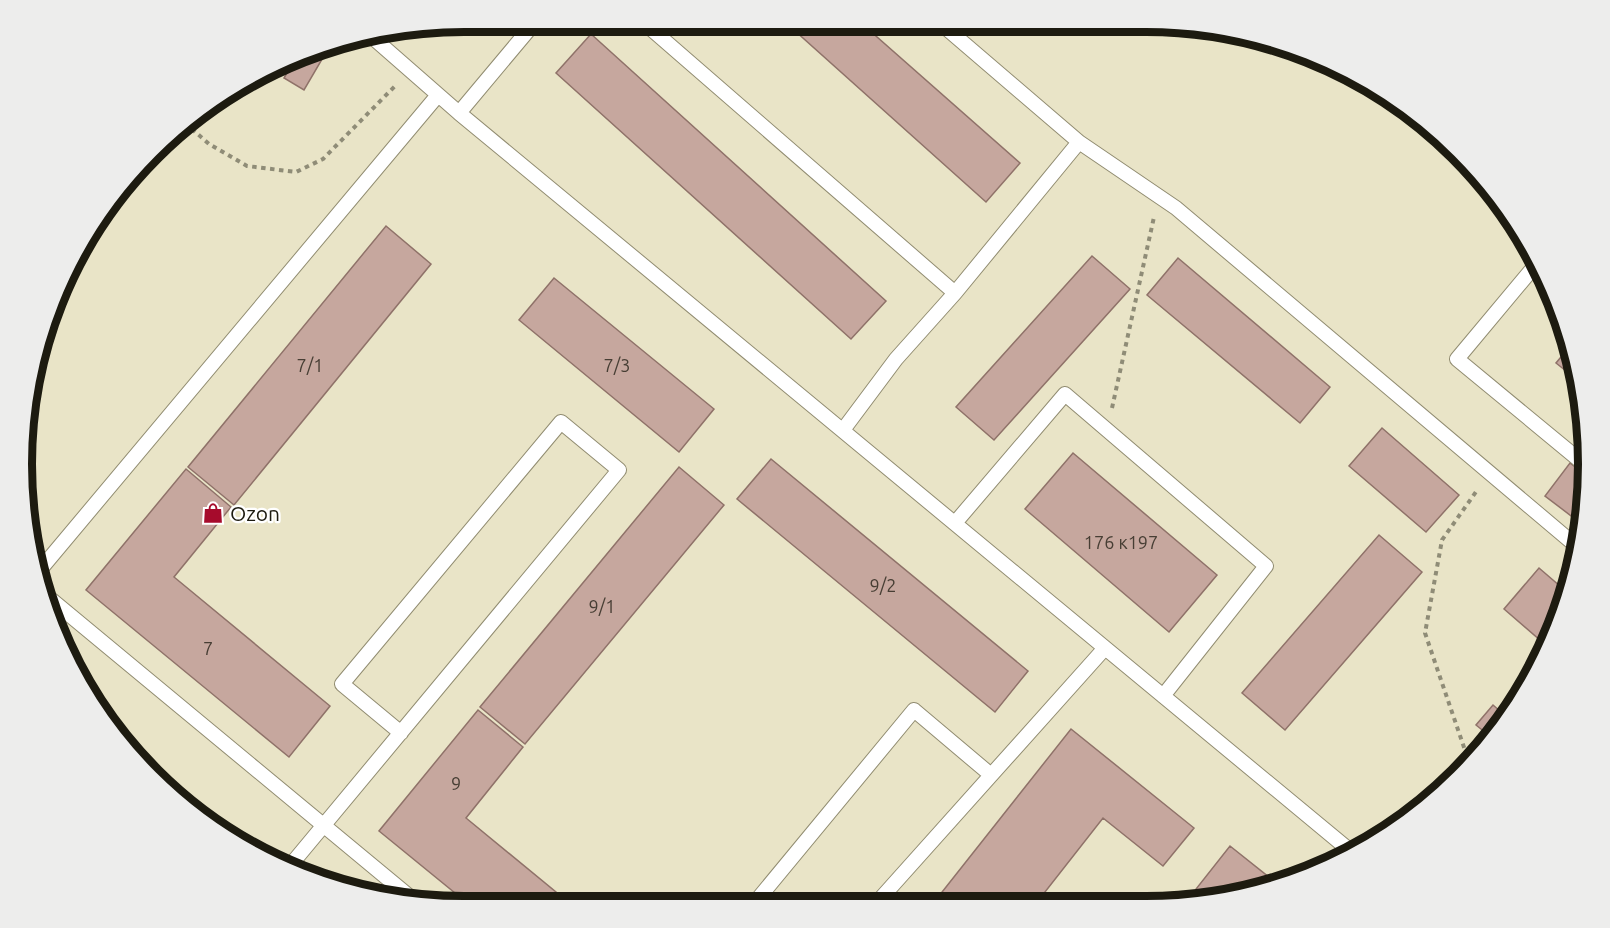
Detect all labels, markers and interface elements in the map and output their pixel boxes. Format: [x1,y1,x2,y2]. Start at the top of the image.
house number: 7/1 [297,355,323,375]
house number: 7/3 [604,355,630,375]
shop icon: Ozon [201,501,225,525]
place label: Ozon [230,501,280,525]
house number: 176 к197 [1084,532,1158,552]
house number: 9/2 [870,575,896,595]
house number: 9/1 [589,596,615,616]
house number: 7 [203,638,213,658]
house number: 9 [451,773,461,793]

